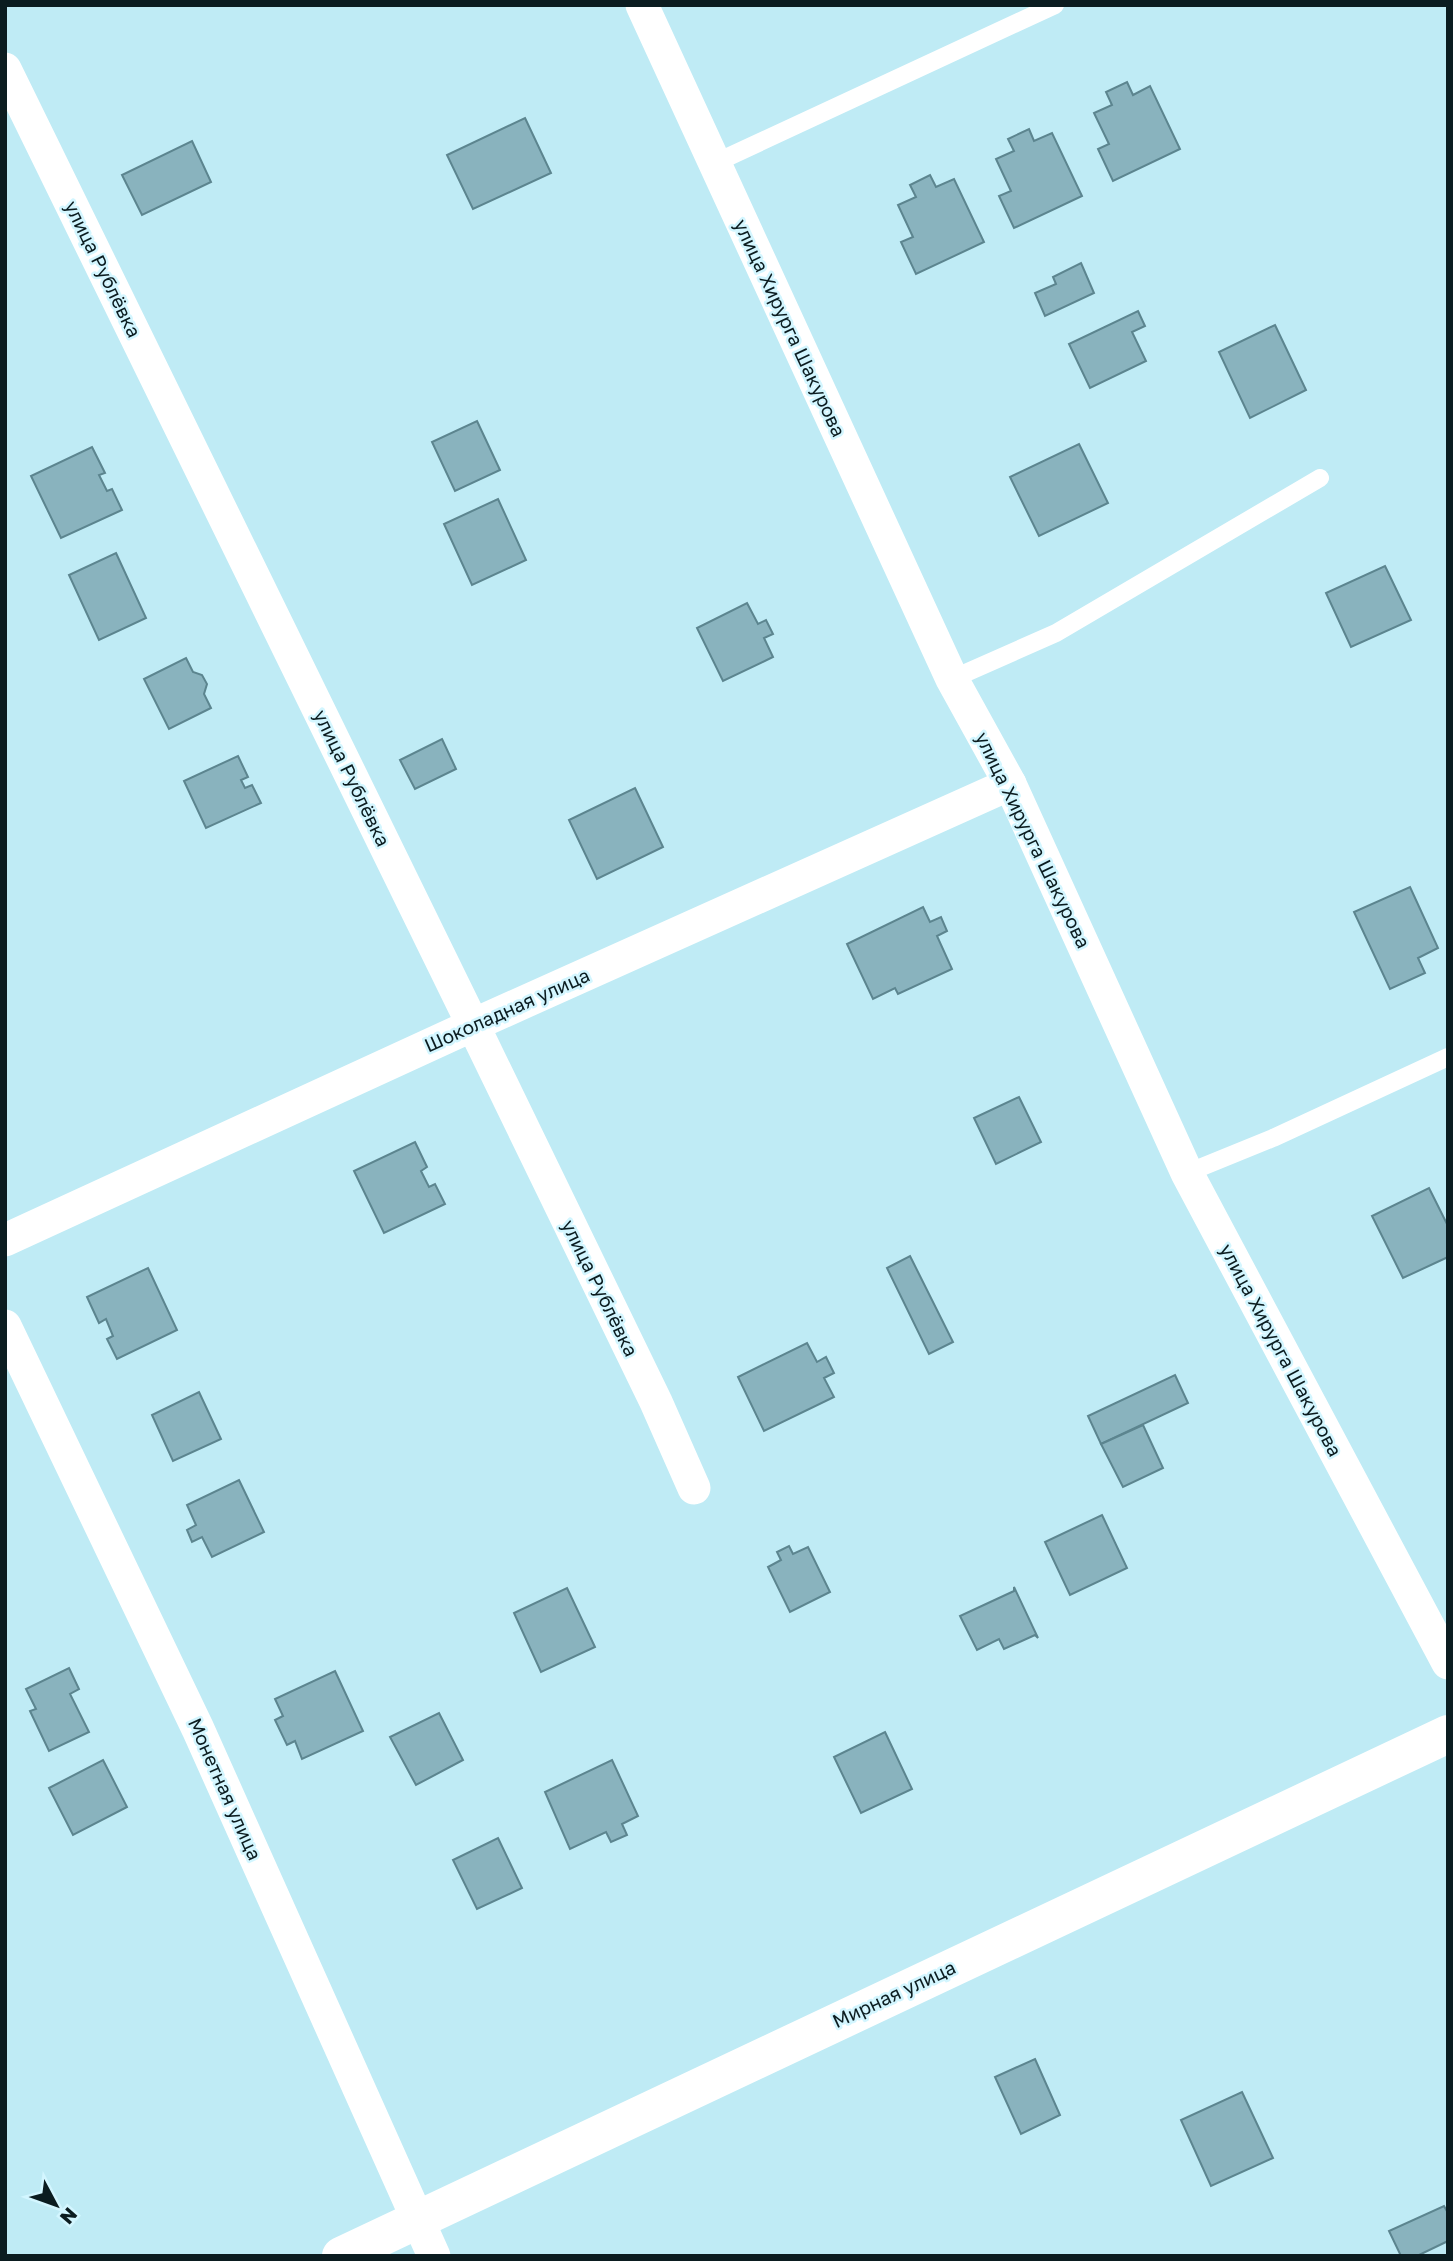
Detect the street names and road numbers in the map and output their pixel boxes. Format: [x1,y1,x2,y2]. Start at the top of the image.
street label: улица Рублёвка [60,197,147,341]
street label: улица Хирурга Шакурова [730,215,851,440]
street label: улица Рублёвка [309,706,396,850]
street label: улица Хирурга Шакурова [971,728,1096,952]
street label: Шоколадная улица [421,963,593,1056]
street label: улица Рублёвка [557,1216,644,1360]
street label: улица Хирурга Шакурова [1216,1240,1347,1460]
street label: Монетная улица [184,1714,267,1863]
street label: Мирная улица [829,1955,959,2032]

